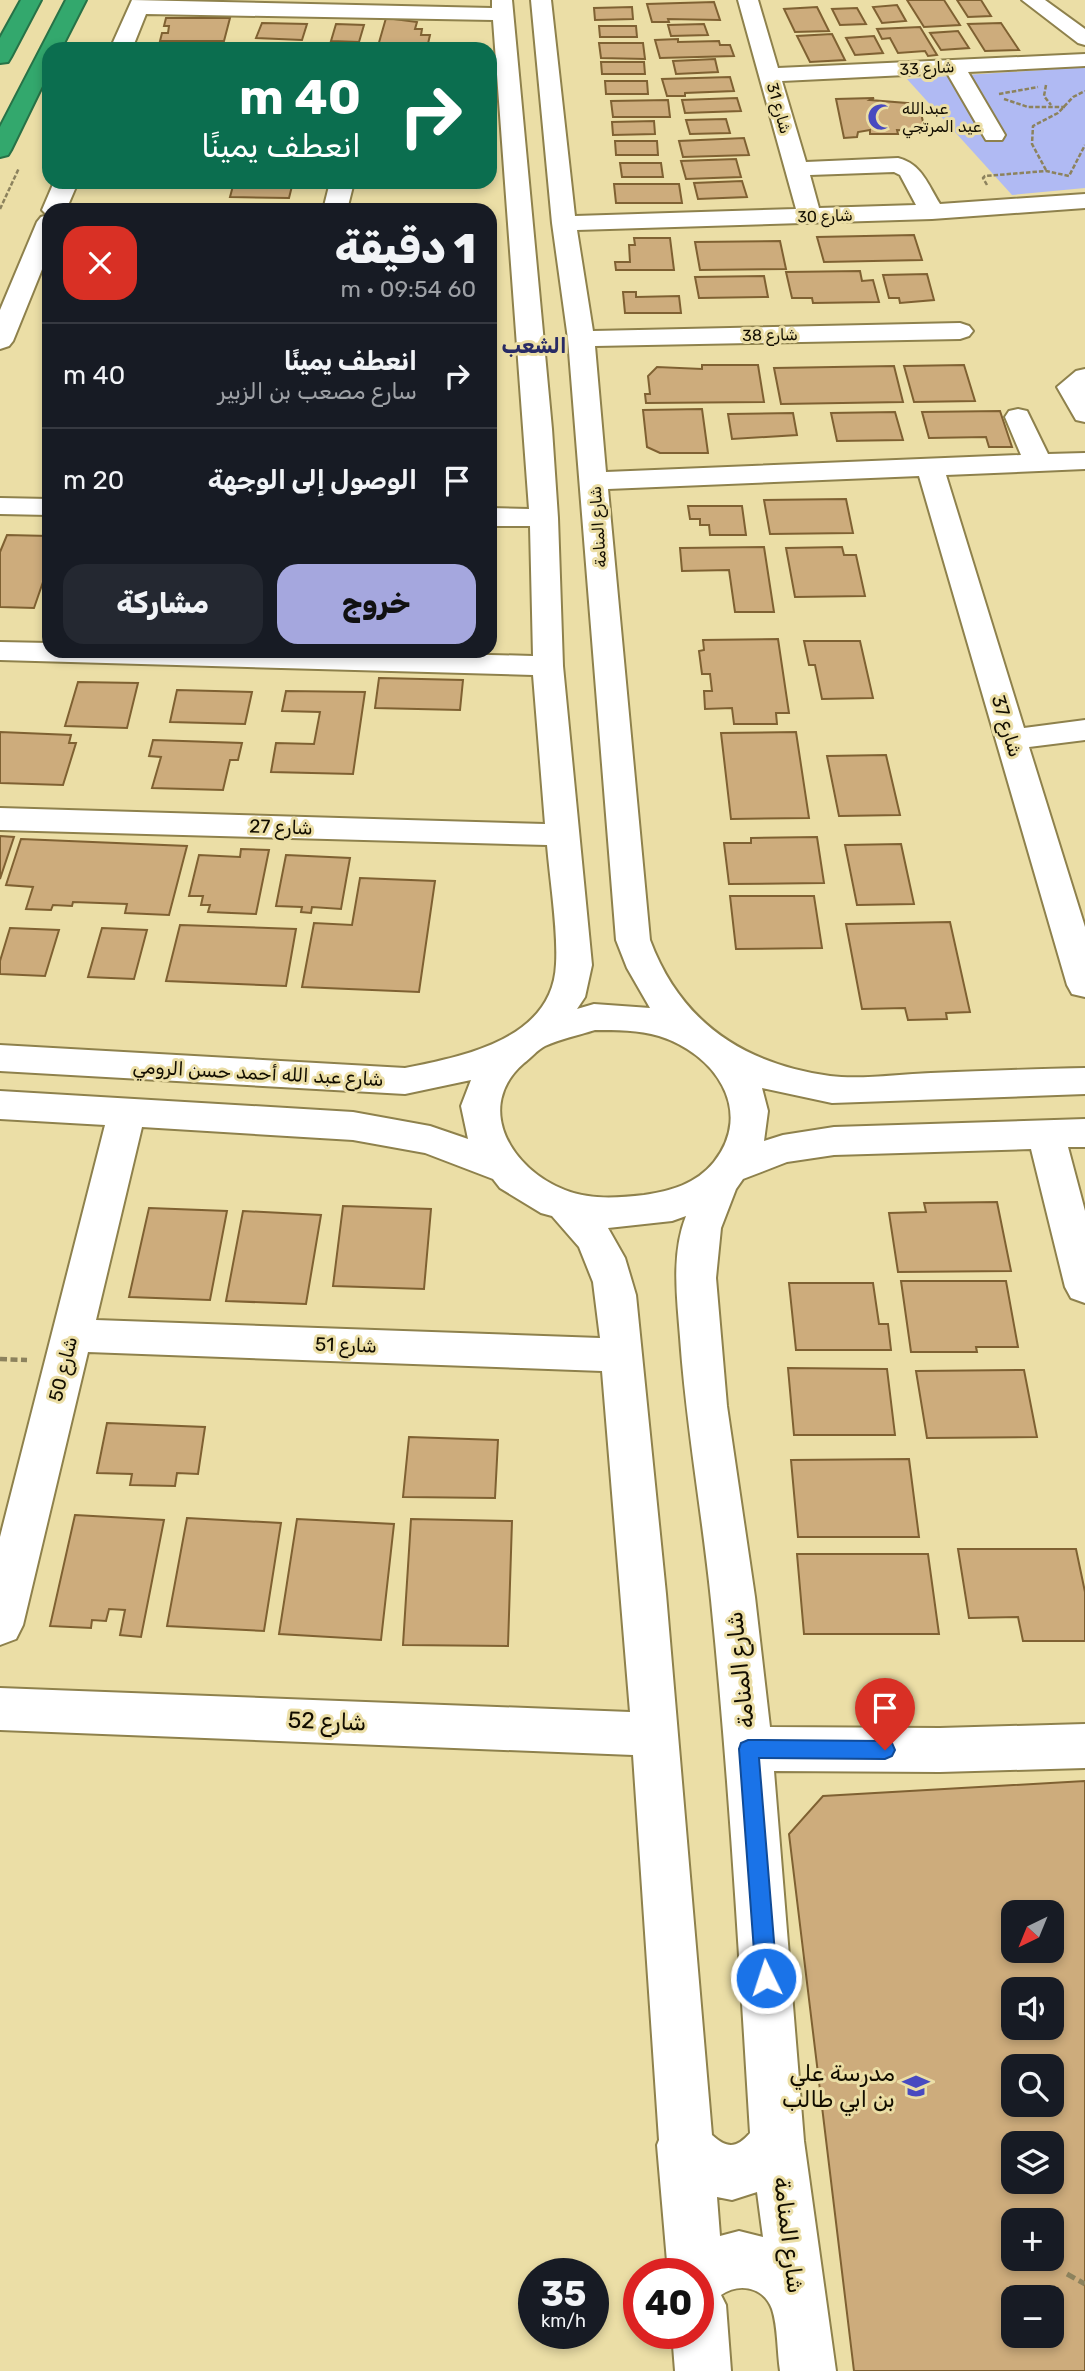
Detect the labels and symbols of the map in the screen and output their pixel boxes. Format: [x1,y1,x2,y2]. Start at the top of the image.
street label: شارع 33 [899,57,955,81]
street label: شارع 31 [761,80,795,136]
place label: عبدالله عيد المرتجي [902,99,982,139]
mosque icon: عبدالله عيد المرتجي [866,102,896,132]
street label: شارع 30 [797,206,853,228]
street label: شارع 38 [742,325,798,347]
district label: الشعب [502,333,566,358]
street label: شارع المنامة [586,485,612,568]
street label: شارع 37 [985,692,1027,760]
street label: شارع 27 [249,814,313,842]
street label: شارع عبد الله أحمد حسن الرومي [132,1055,384,1094]
street label: شارع 51 [315,1332,377,1360]
street label: شارع 50 [44,1334,84,1404]
street label: شارع المنامة [720,1610,762,1730]
pin [855,1678,915,1750]
street label: شارع 52 [287,1706,367,1738]
north arrow [1001,1900,1064,1964]
position arrow [729,1941,803,2015]
place label: مدرسة علي بن ابي طالب [782,2059,895,2116]
school or university icon: مدرسة علي بن ابي طالب [901,2071,931,2101]
street label: شارع المنامة [766,2175,810,2295]
speed limit sign: 40 [623,2258,714,2349]

